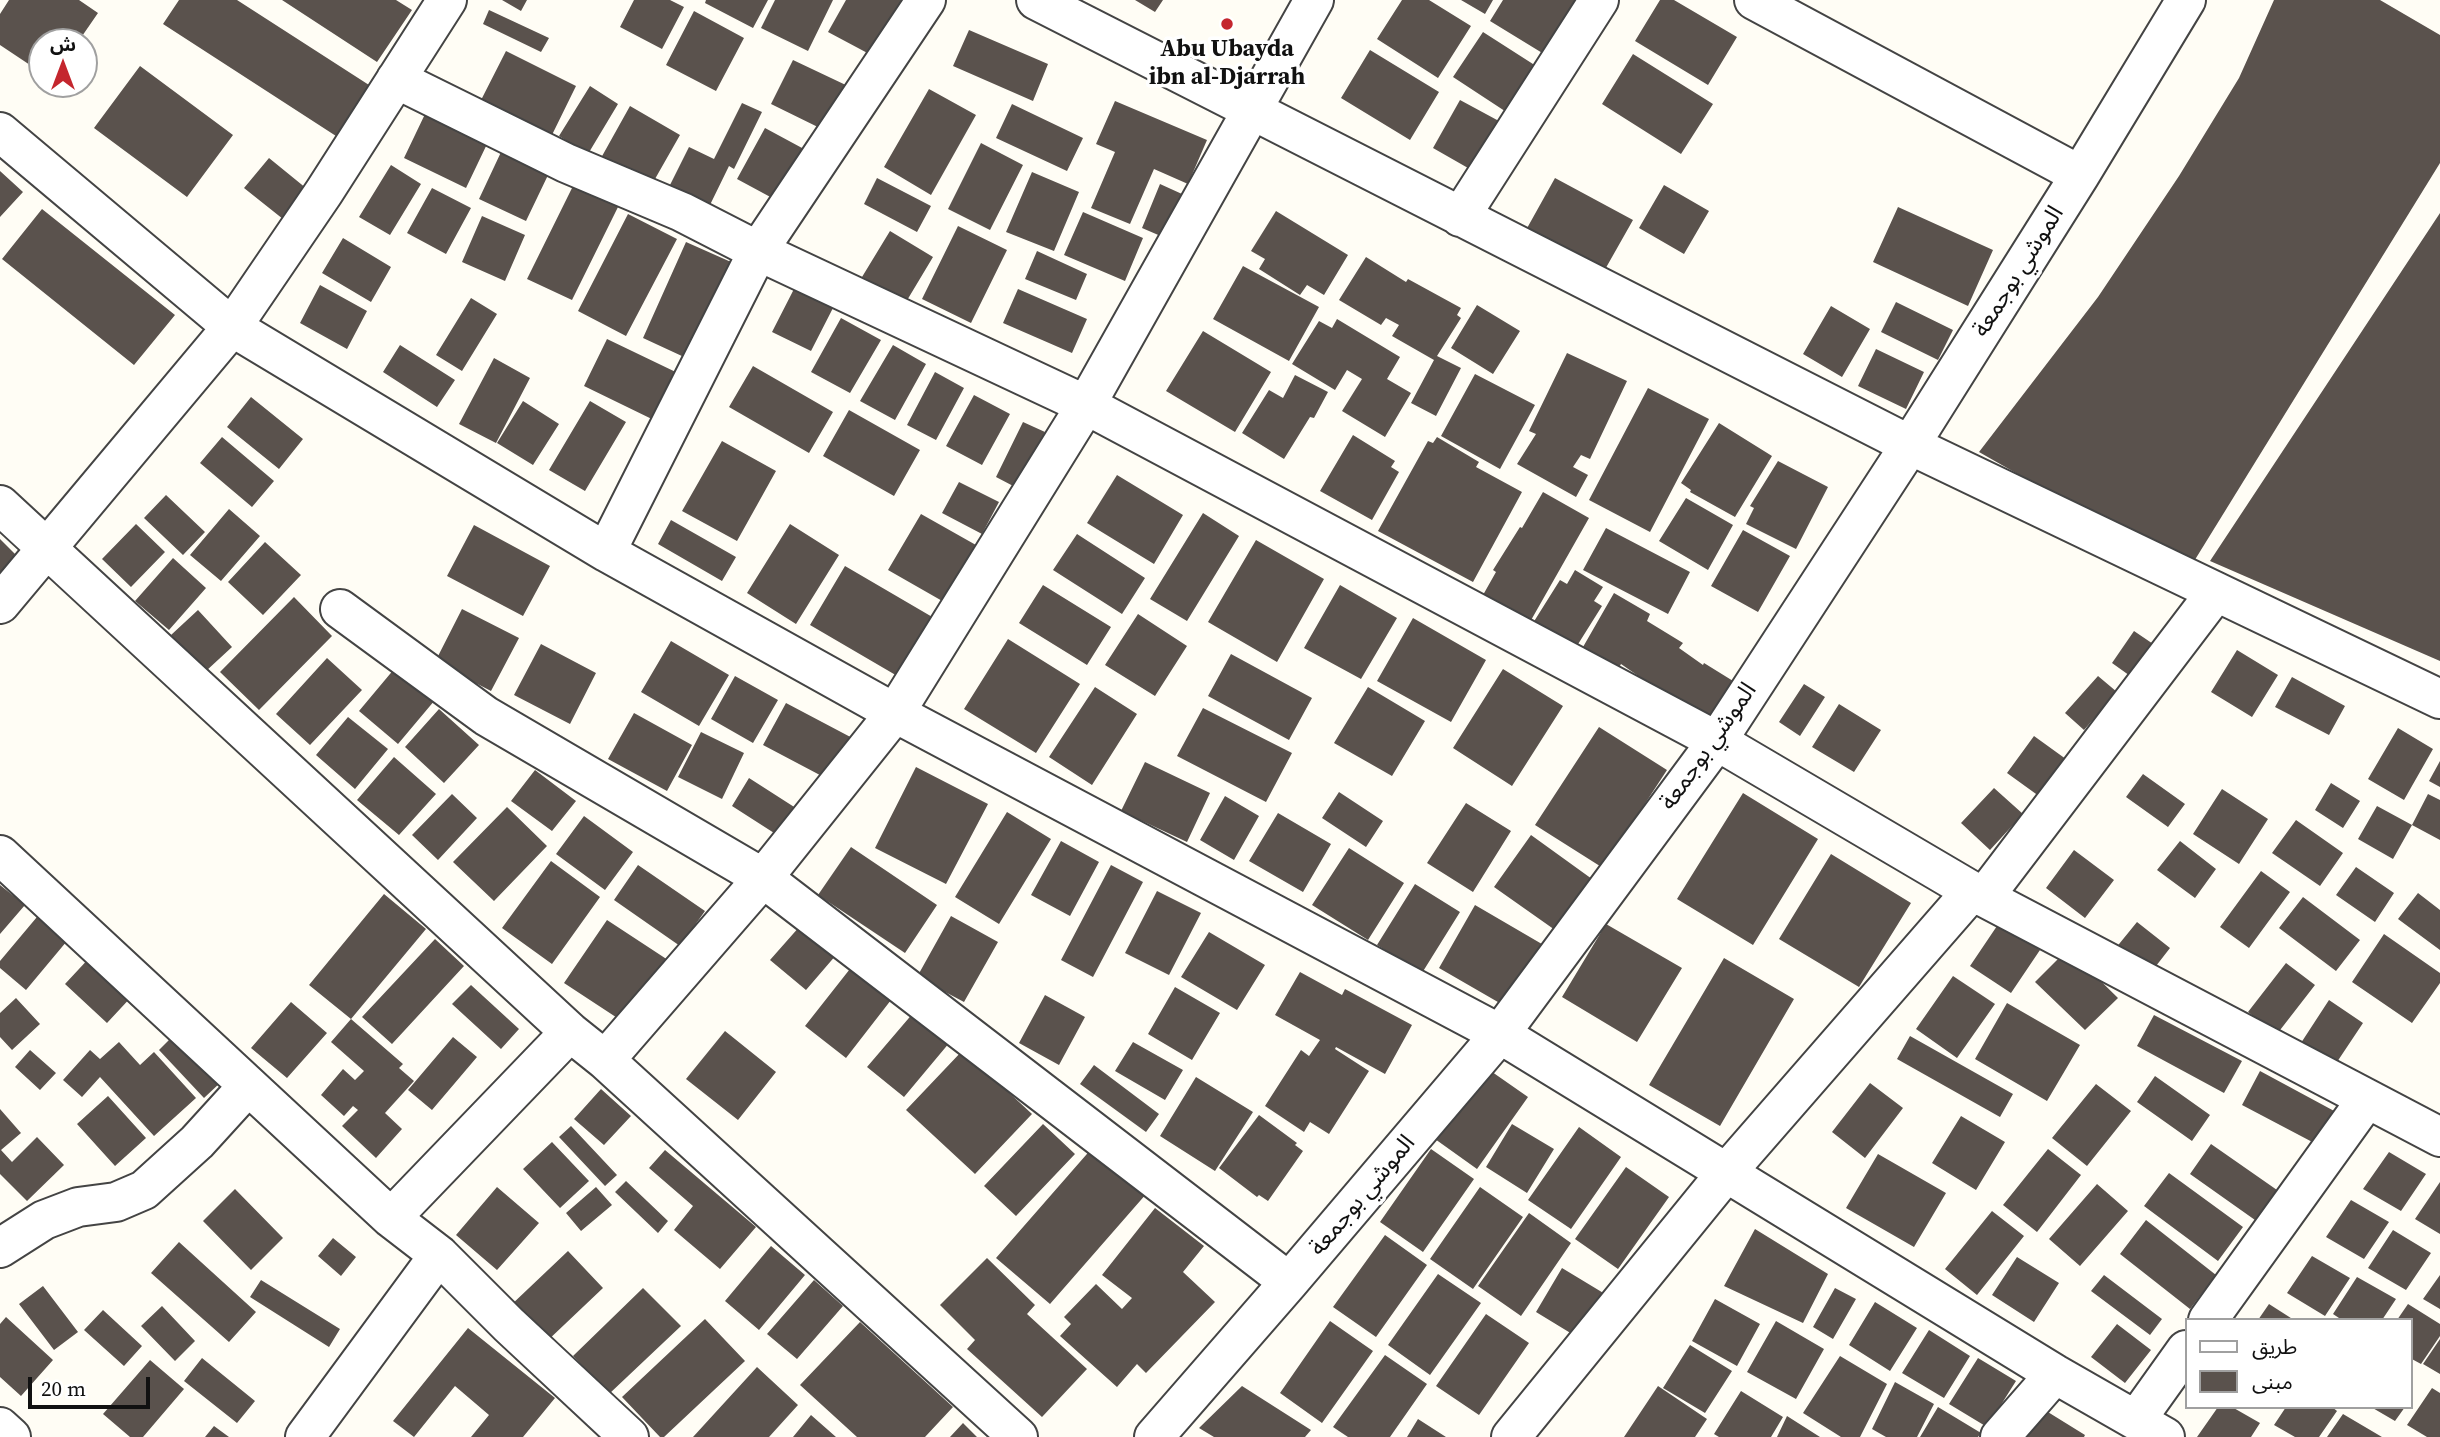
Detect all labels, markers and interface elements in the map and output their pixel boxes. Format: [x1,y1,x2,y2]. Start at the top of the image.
marker: Abu Ubayda ibn al-Djarrah [1219,16,1235,32]
north arrow [28,28,98,98]
text: ش [50,31,76,57]
place label: Abu Ubayda ibn al-Djarrah [1149,36,1305,92]
street label: الموشي بوجمعة [1967,201,2071,343]
street label: الموشي بوجمعة [1654,678,1764,816]
street label: الموشي بوجمعة [1304,1130,1422,1262]
legend [2184,1318,2412,1409]
text: طريق [2252,1332,2297,1361]
scale bar [32,1364,154,1408]
text: مبنى [2252,1367,2293,1396]
text: 20 m [41,1374,86,1403]

